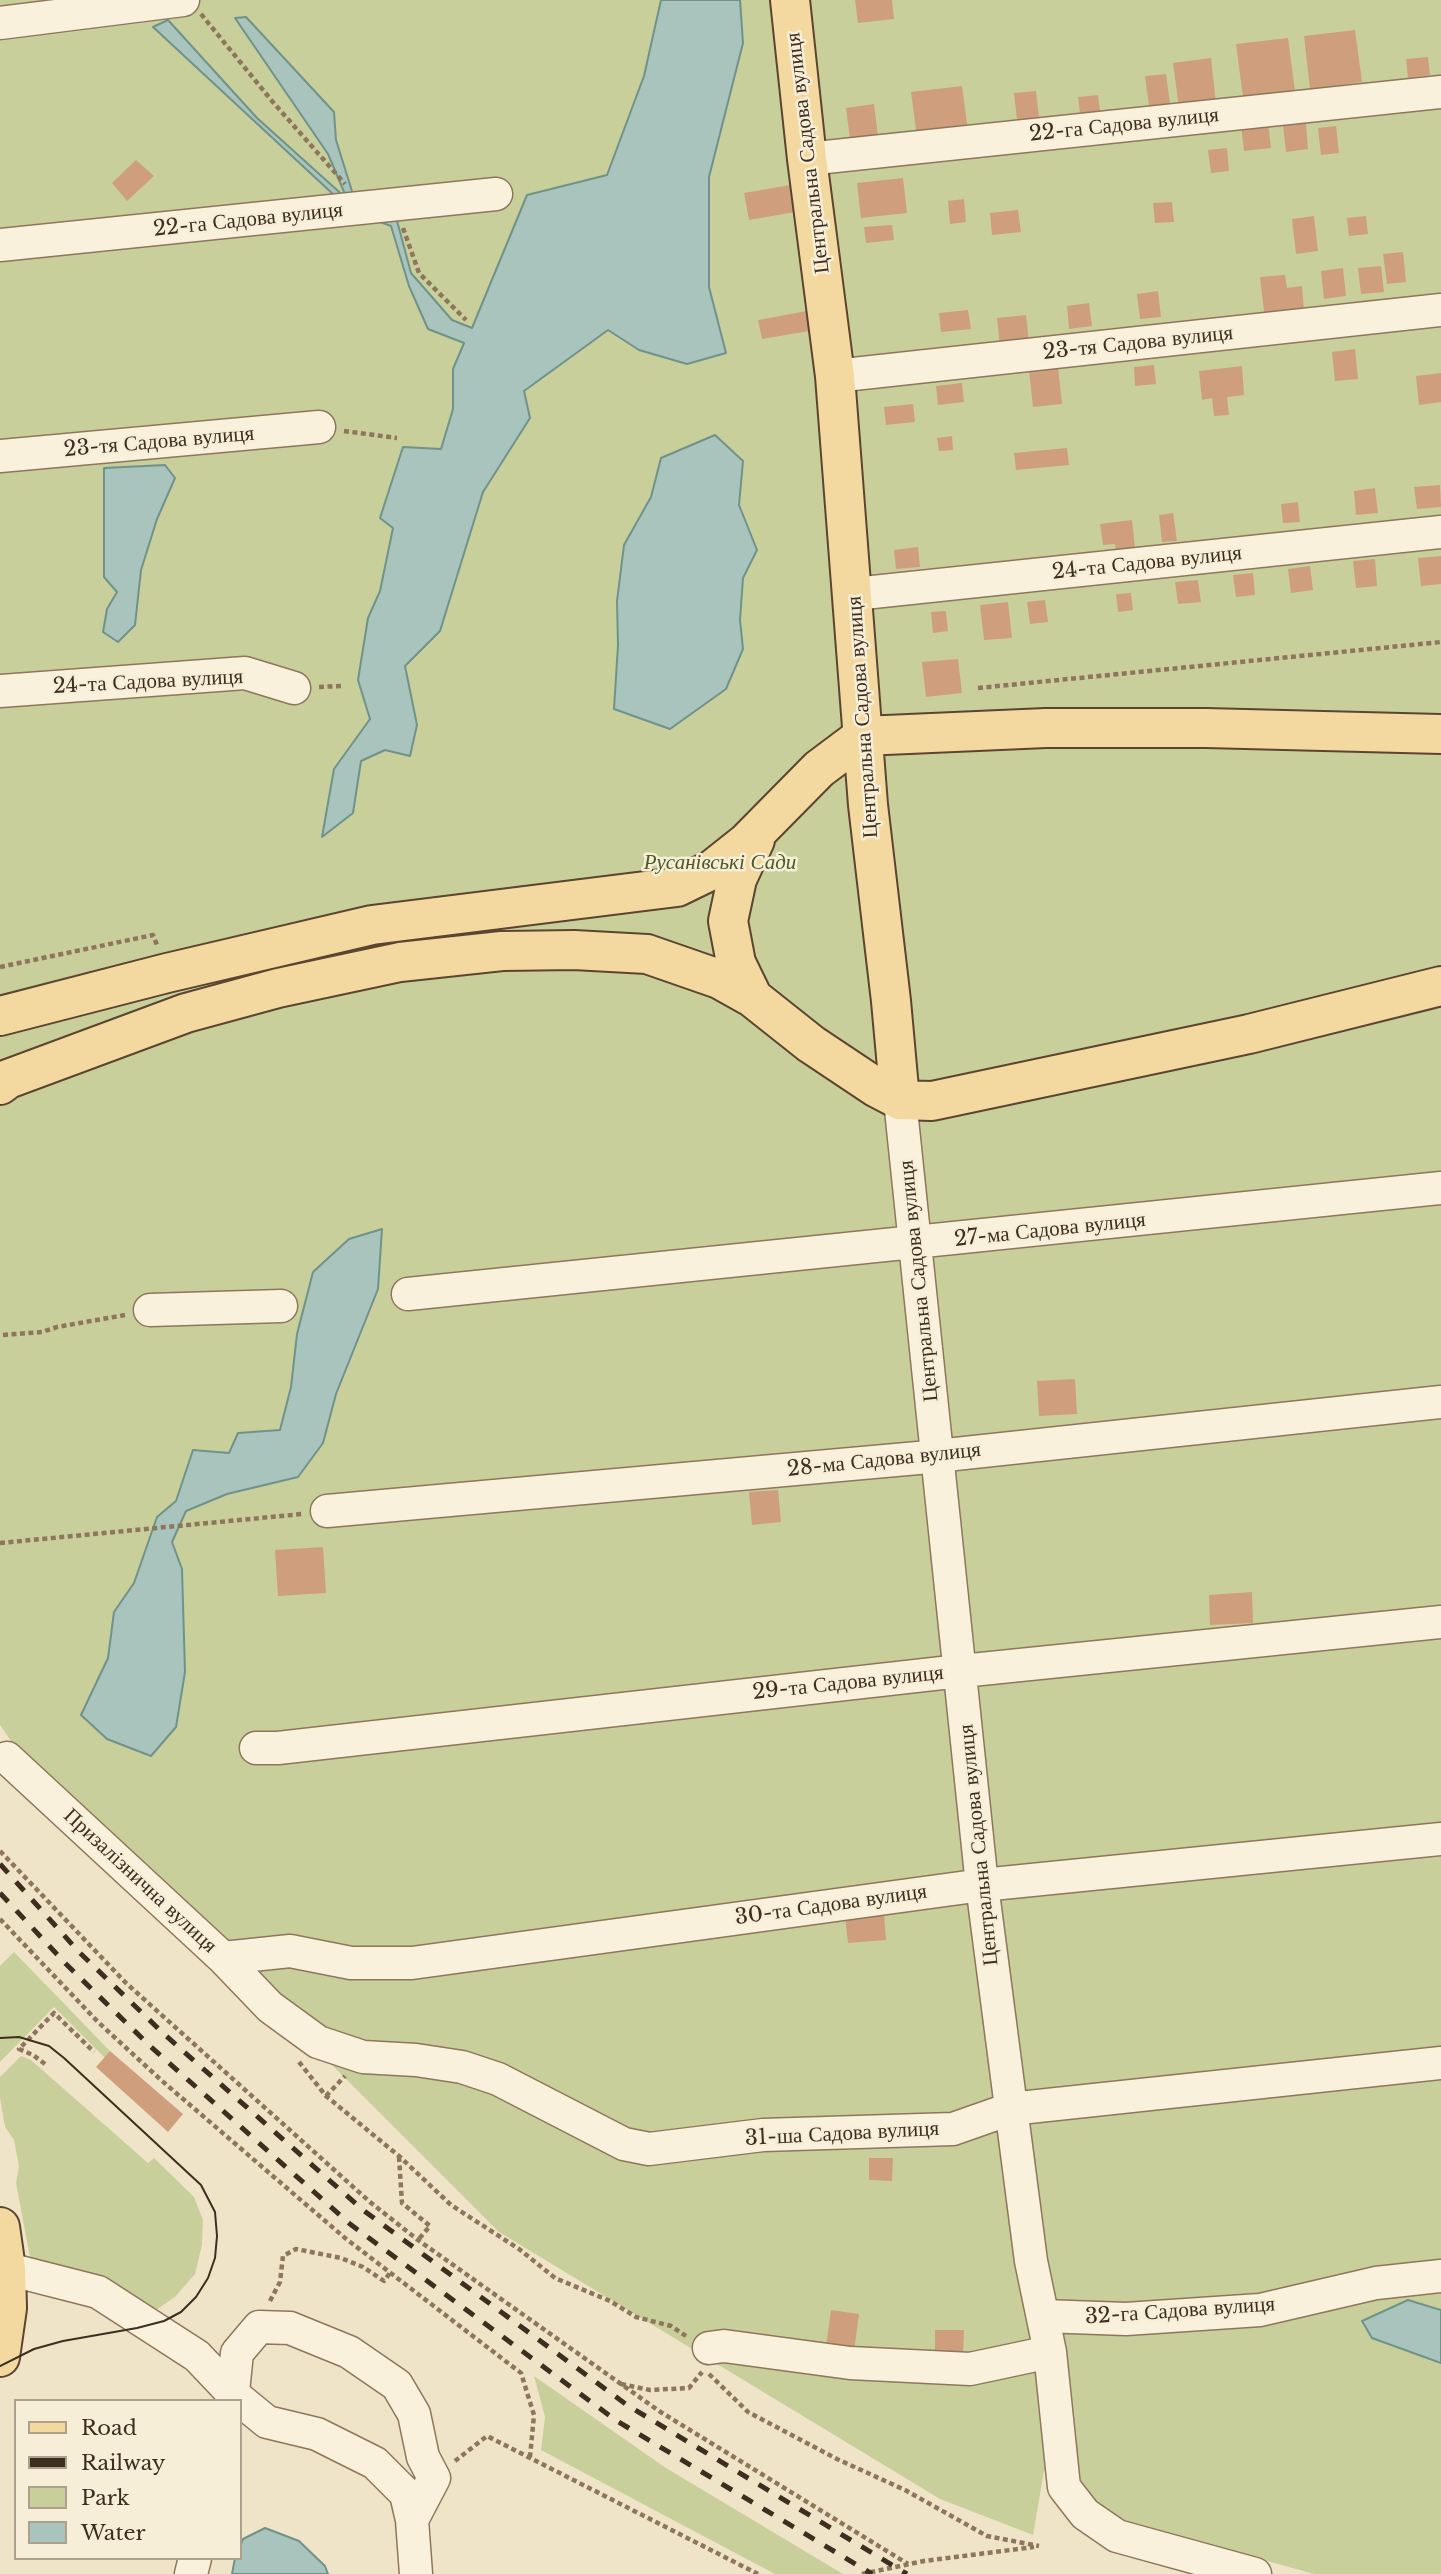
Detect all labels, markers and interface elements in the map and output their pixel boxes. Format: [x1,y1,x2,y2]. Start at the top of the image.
street label: Центральна Садова вулиця [781,31,835,275]
street label: 22-га Садова вулиця [1028,103,1220,147]
street label: 22-га Садова вулиця [152,198,344,242]
street label: 23-тя Садова вулиця [1042,320,1234,366]
street label: 23-тя Садова вулиця [63,421,255,463]
street label: 24-та Садова вулиця [1051,541,1243,585]
street label: Центральна Садова вулиця [842,595,884,839]
street label: 24-та Садова вулиця [52,664,244,700]
park label: Русанівські Сади [644,850,796,876]
street label: Центральна Садова вулиця [894,1159,944,1403]
street label: 27-ма Садова вулиця [953,1207,1147,1253]
street label: 28-ма Садова вулиця [786,1437,982,1483]
street label: 29-та Садова вулиця [751,1660,945,1706]
street label: Центральна Садова вулиця [954,1723,1004,1967]
street label: Призалізнична вулиця [58,1803,222,1959]
street label: 30-та Садова вулиця [734,1879,928,1931]
street label: 31-ша Садова вулиця [744,2116,940,2152]
street label: 32-га Садова вулиця [1084,2292,1276,2330]
legend [14,2399,242,2560]
text: Road [81,2415,137,2441]
text: Railway [81,2450,165,2476]
text: Park [81,2485,130,2511]
text: Water [81,2520,145,2546]

